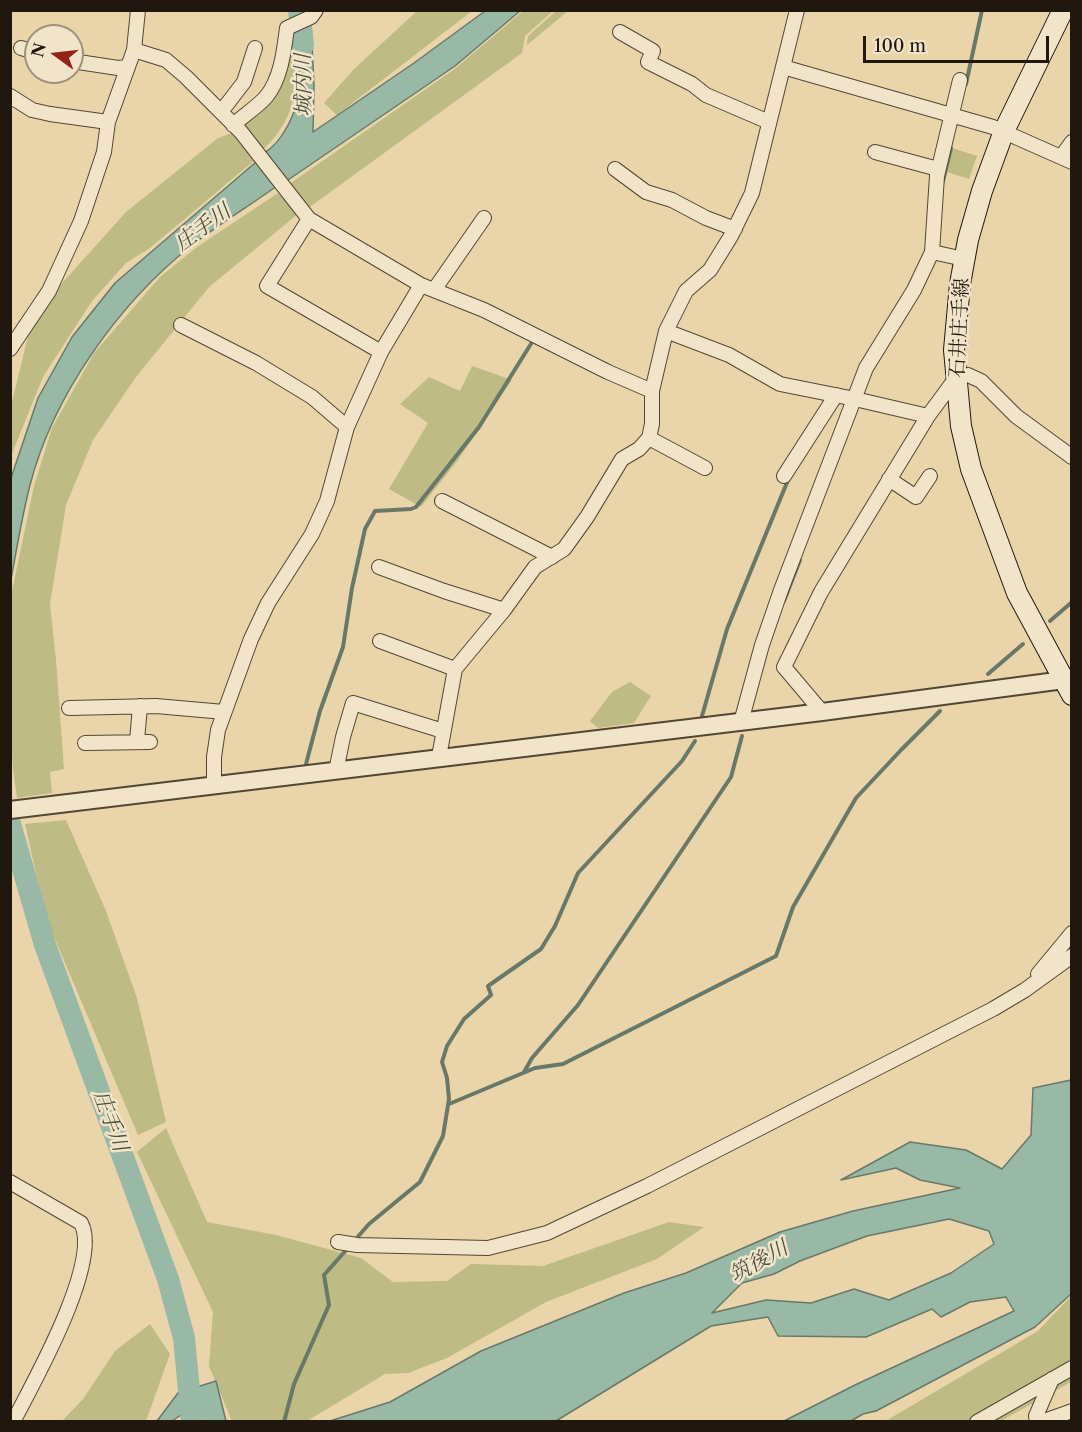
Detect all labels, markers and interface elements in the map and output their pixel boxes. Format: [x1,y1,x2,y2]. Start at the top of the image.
north arrow [24,24,84,84]
scale bar [866,24,1052,62]
text: 100 m [874,35,926,57]
text: N [27,41,50,59]
water label: 城内川 [291,53,317,117]
water label: 庄手川 [170,199,236,257]
street label: 石井庄手線 [945,277,975,379]
water label: 庄手川 [87,1087,133,1155]
water label: 筑後川 [725,1236,793,1288]

